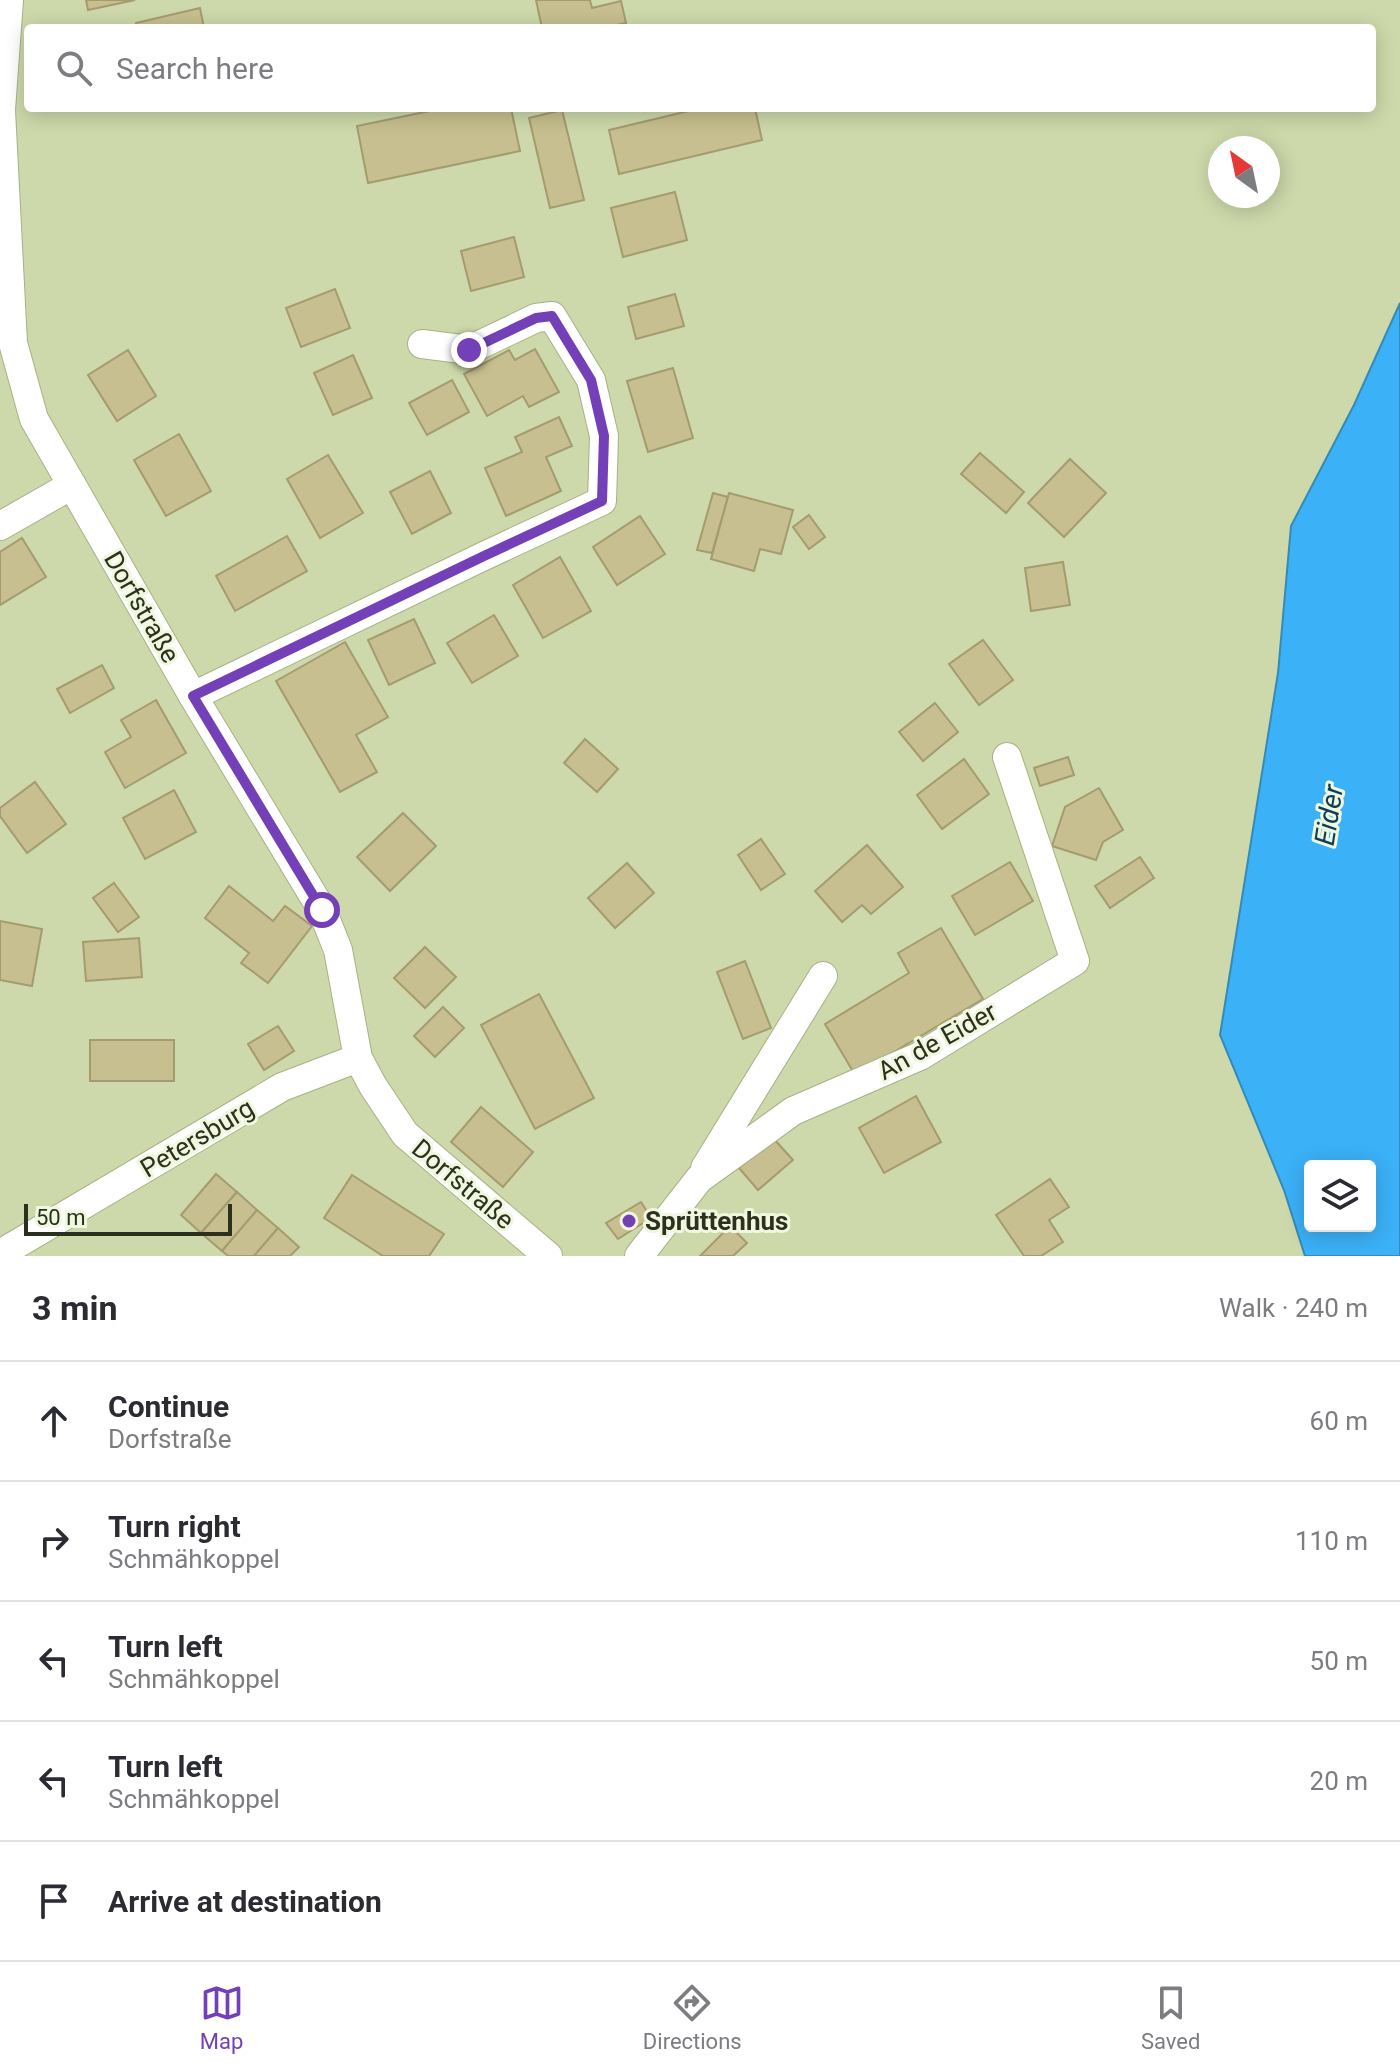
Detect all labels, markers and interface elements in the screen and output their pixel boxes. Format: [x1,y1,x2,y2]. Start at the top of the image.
search box [24,24,1376,112]
icon: search [52,46,96,90]
text: Search here [116,51,274,86]
north arrow [1208,136,1280,208]
route end [451,332,487,368]
street label: Dorfstraße [98,546,186,668]
water label: Eider [1308,782,1350,848]
route start [304,892,340,928]
street label: An de Eider [872,996,1002,1086]
street label: Petersburg [135,1093,259,1183]
street label: Dorfstraße [406,1133,520,1235]
map controls [1304,1160,1376,1232]
button: layers [1304,1160,1376,1232]
scale bar [24,1200,232,1236]
text: 50 m [36,1205,85,1230]
place label: Sprüttenhus [645,1206,788,1236]
marker: Sprüttenhus [620,1212,638,1230]
text: 3 min [32,1288,117,1328]
text: Walk · 240 m [1219,1293,1368,1323]
text: Continue [108,1389,229,1424]
icon: ahead [32,1399,76,1443]
text: 60 m [1310,1406,1368,1436]
text: Dorfstraße [108,1424,232,1454]
text: Turn right [108,1509,241,1544]
icon: right [32,1519,76,1563]
text: 110 m [1295,1526,1368,1556]
text: Schmähkoppel [108,1544,280,1574]
text: Turn left [108,1629,223,1664]
icon: left [32,1639,76,1683]
text: 50 m [1310,1646,1368,1676]
text: Schmähkoppel [108,1664,280,1694]
text: Turn left [108,1749,223,1784]
icon: left [32,1759,76,1803]
text: 20 m [1310,1766,1368,1796]
text: Schmähkoppel [108,1784,280,1814]
icon: arrive [32,1879,76,1923]
text: Arrive at destination [108,1884,382,1919]
tab: Map [200,1981,244,2054]
tab: Directions [643,1981,742,2054]
tab: Saved [1141,1981,1200,2054]

